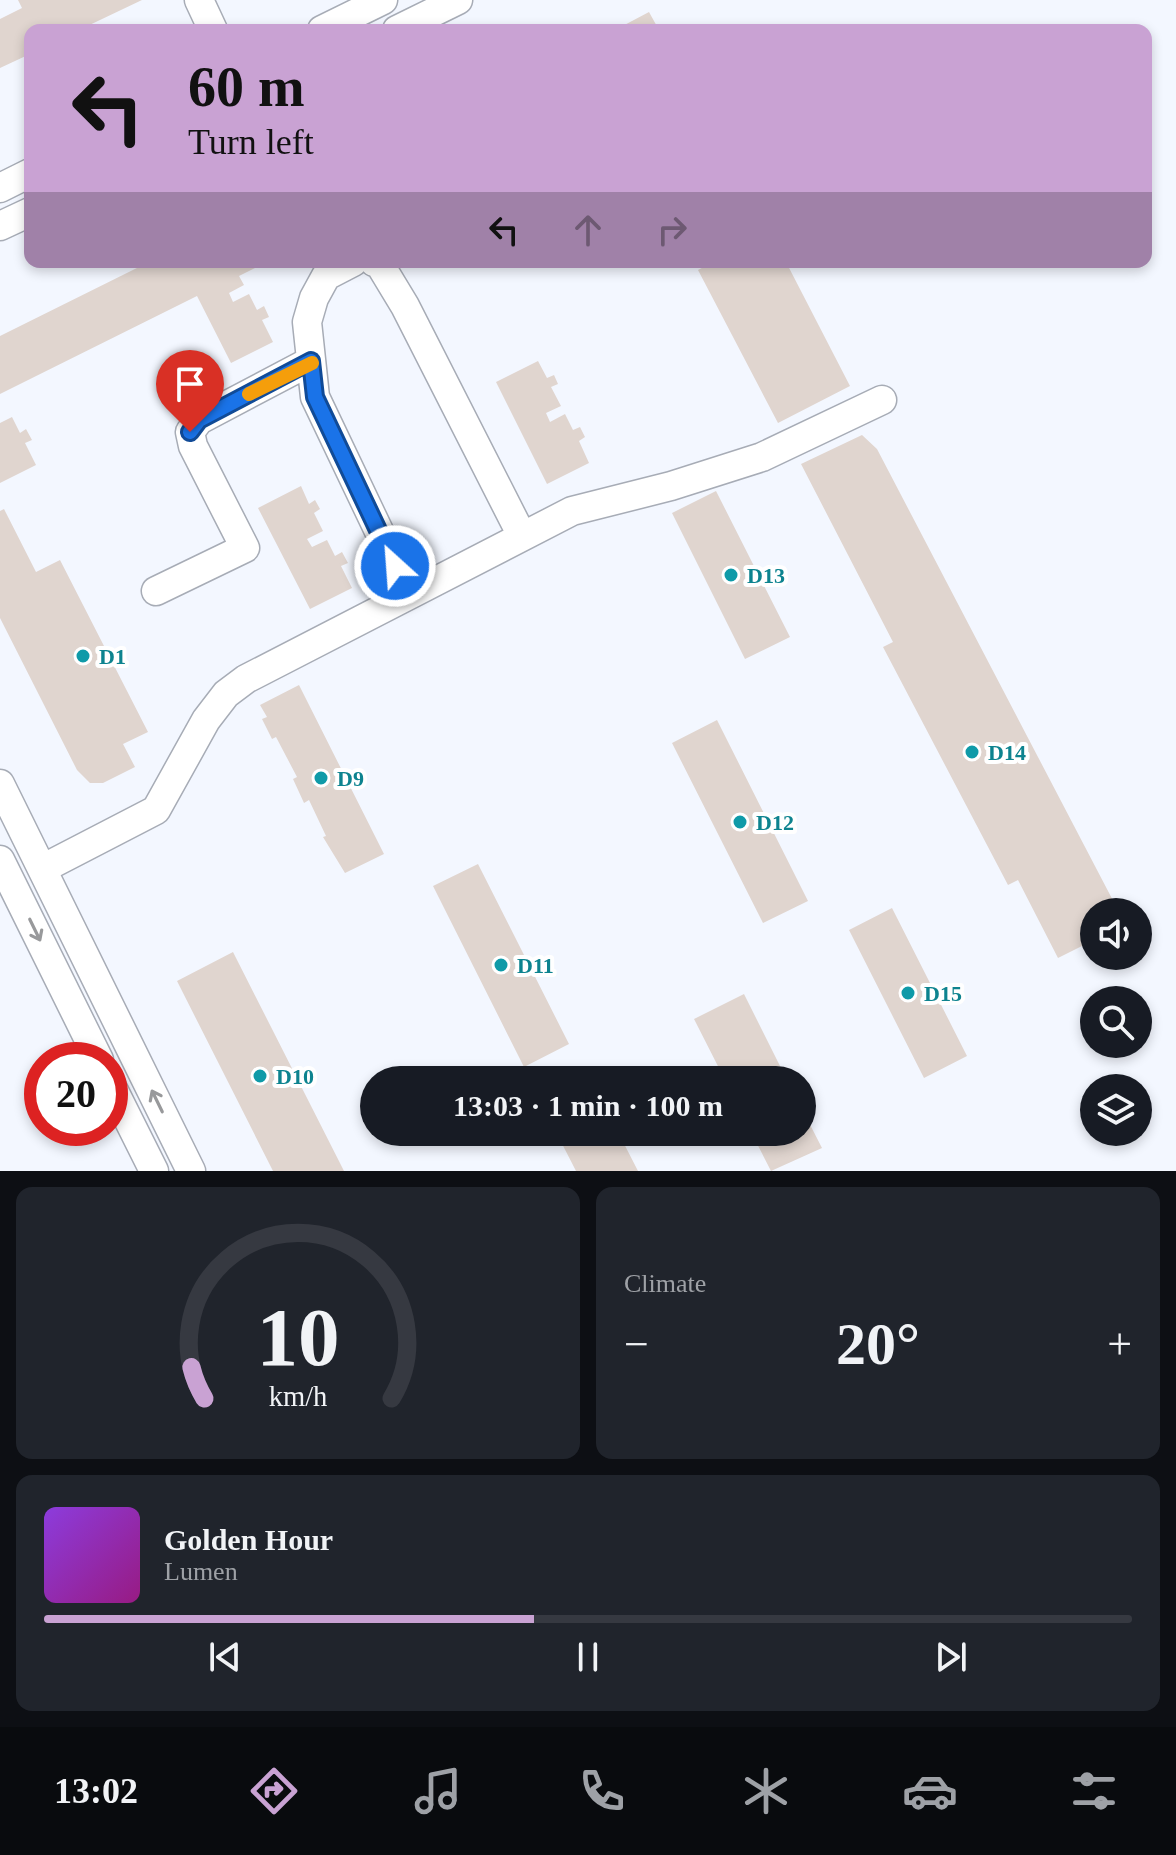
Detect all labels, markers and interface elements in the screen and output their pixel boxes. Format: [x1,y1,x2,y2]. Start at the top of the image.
icon: left [56,56,160,160]
text: 60 m [188,56,305,118]
text: Turn left [188,122,314,162]
icon: left [482,208,526,252]
icon: ahead [566,208,610,252]
icon: right [650,208,694,252]
pin [156,350,224,432]
icon: arrive [168,362,212,406]
position arrow [353,524,437,608]
place label: D13 [747,563,785,588]
marker: D13 [722,566,740,584]
place label: D1 [99,644,126,669]
marker: D1 [74,647,92,665]
place label: D14 [988,740,1026,765]
marker: D14 [963,743,981,761]
place label: D9 [337,766,364,791]
marker: D9 [312,769,330,787]
place label: D12 [756,810,794,835]
marker: D12 [731,813,749,831]
map controls [1080,898,1152,1146]
button: sound [1080,898,1152,970]
one-way arrow [27,918,43,942]
place label: D11 [517,953,554,978]
marker: D11 [492,956,510,974]
place label: D15 [924,981,962,1006]
marker: D15 [899,984,917,1002]
button: search [1080,986,1152,1058]
speed limit sign: 20 [24,1042,128,1146]
place label: D10 [276,1064,314,1089]
marker: D10 [251,1067,269,1085]
button: layers [1080,1074,1152,1146]
text: 13:03 · 1 min · 100 m [453,1089,723,1122]
one-way arrow [149,1090,164,1114]
text: Climate [624,1269,706,1298]
text: 10 [256,1291,340,1383]
text: 20° [836,1311,920,1377]
text: − [624,1320,649,1369]
text: + [1107,1320,1132,1369]
text: km/h [269,1381,327,1412]
text: Golden Hour [164,1523,333,1556]
text: Lumen [164,1557,238,1586]
icon: previous [203,1635,247,1679]
icon: pause [566,1635,610,1679]
icon: next [929,1635,973,1679]
icon: directions [246,1763,302,1819]
icon: music [410,1763,466,1819]
icon: phone [574,1763,630,1819]
icon: climate [738,1763,794,1819]
icon: car [902,1763,958,1819]
icon: filters [1066,1763,1122,1819]
text: 13:02 [54,1771,138,1811]

